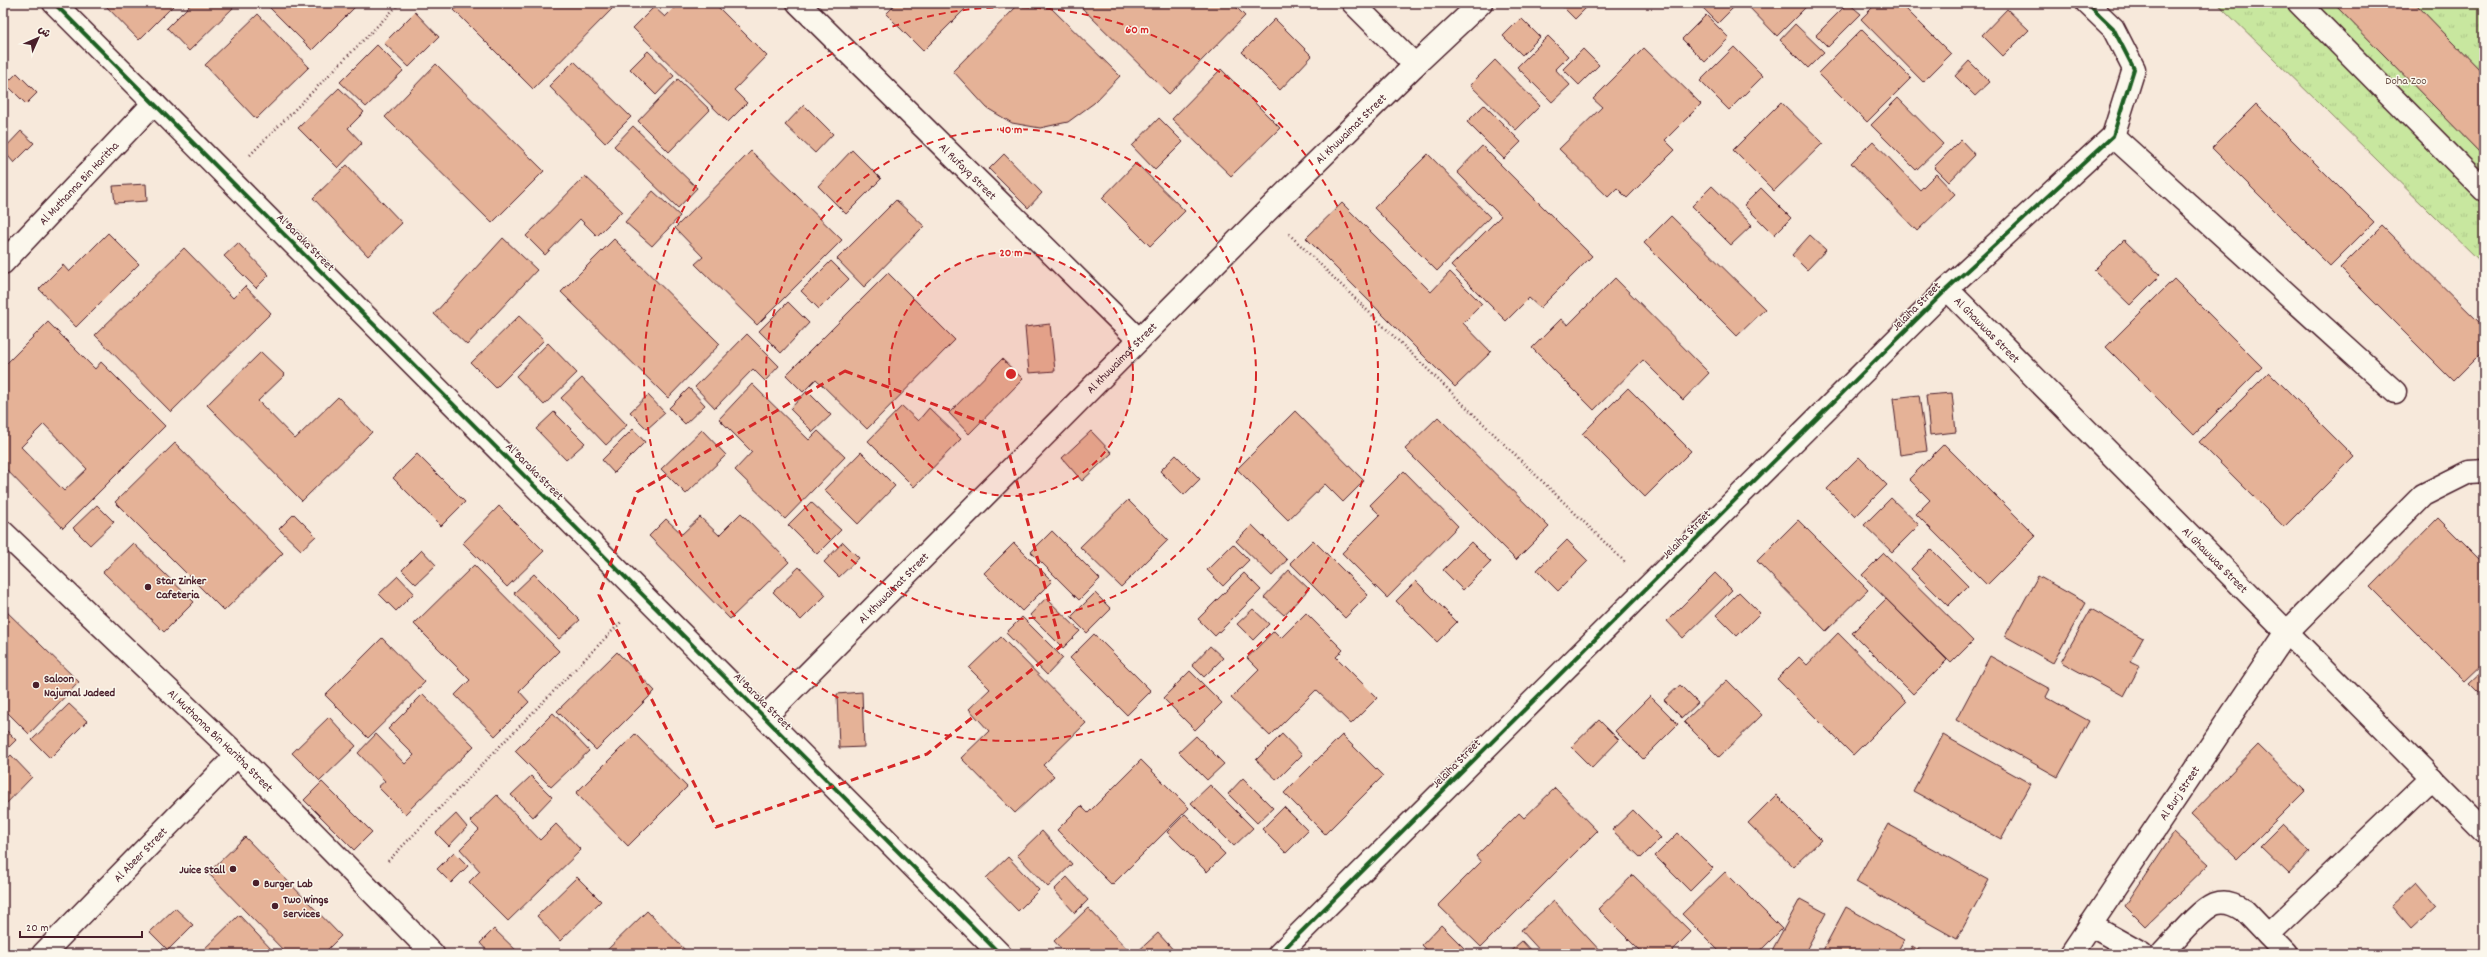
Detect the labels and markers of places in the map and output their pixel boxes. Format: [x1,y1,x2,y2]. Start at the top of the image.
centre of rings [1004,367,1018,381]
place label: Star Zinker Cafeteria [156,573,207,604]
marker: Star Zinker Cafeteria [143,582,153,592]
place label: Saloon Najumal Jadeed [44,671,116,702]
marker: Saloon Najumal Jadeed [31,680,41,690]
place label: Juice Stall [179,862,225,879]
marker: Juice Stall [228,864,238,874]
place label: Burger Lab [264,876,313,893]
marker: Burger Lab [251,878,261,888]
place label: Two Wings Services [283,892,329,923]
marker: Two Wings Services [270,901,280,911]

